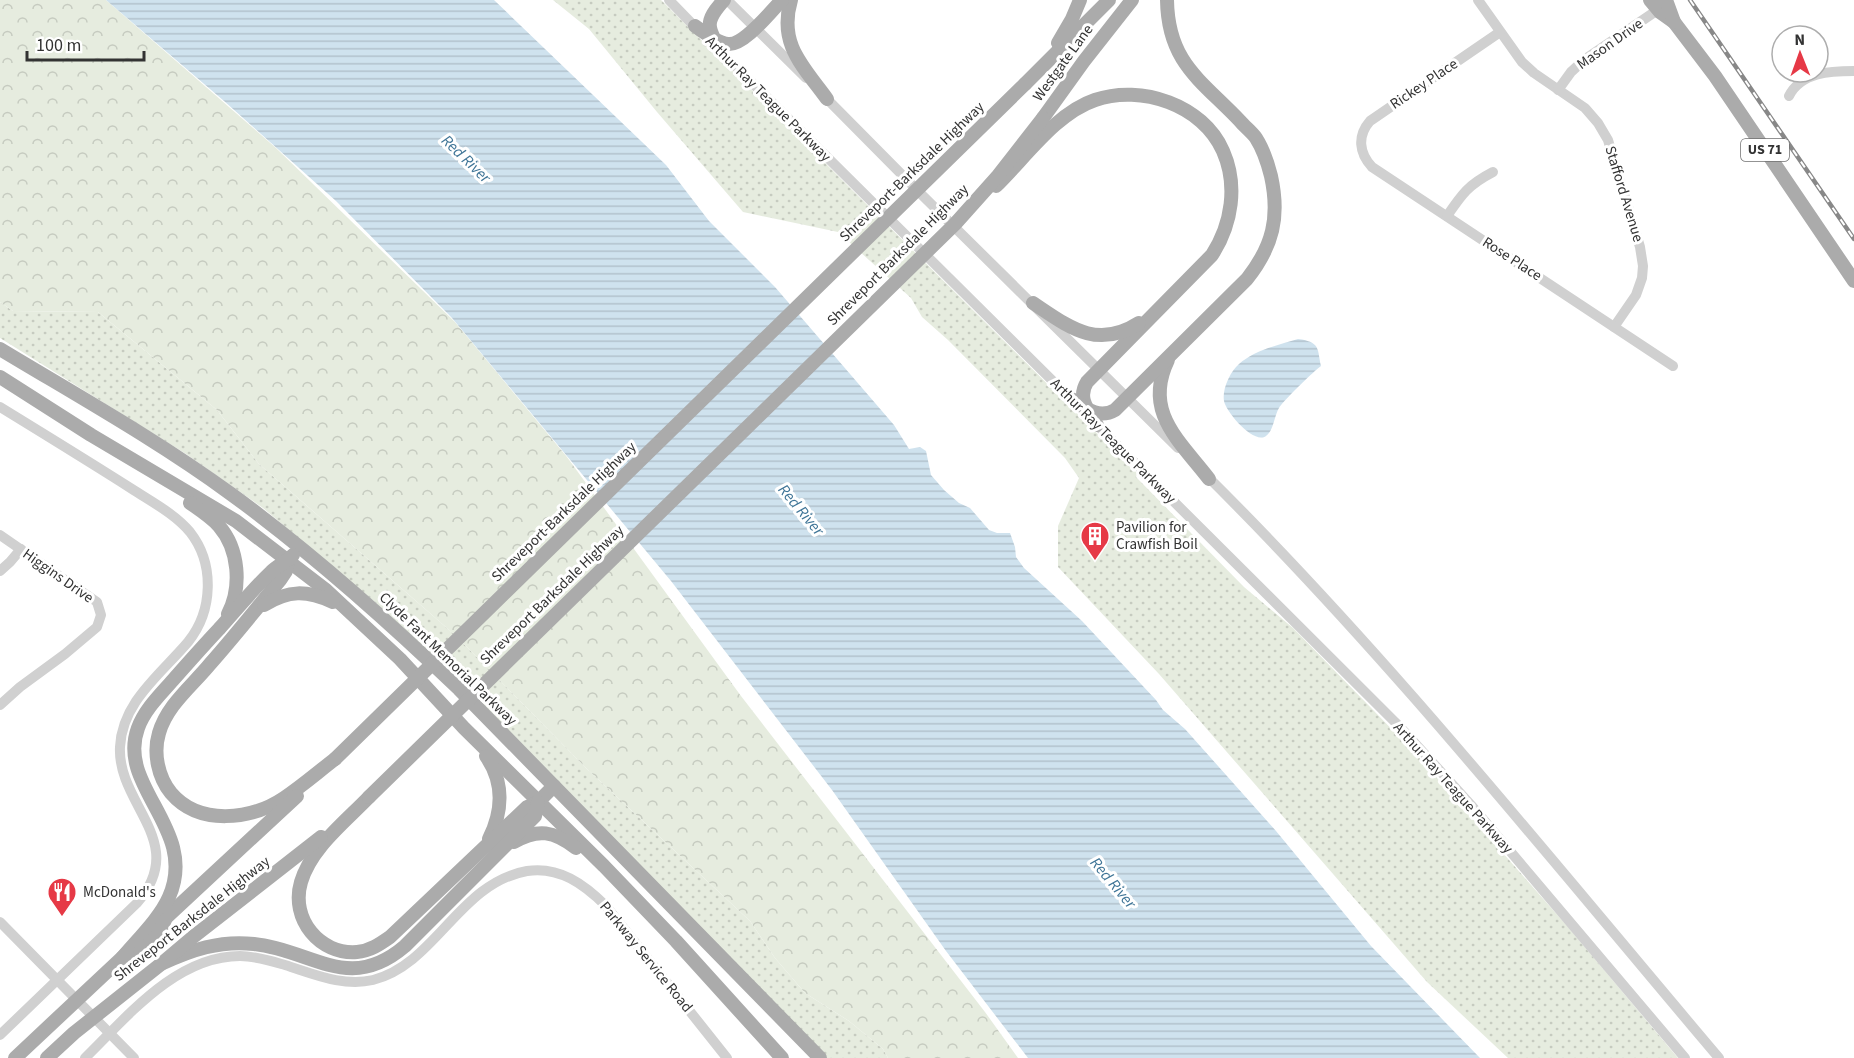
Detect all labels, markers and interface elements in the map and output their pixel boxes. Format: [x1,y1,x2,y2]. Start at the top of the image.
street label: Mason Drive [1573,13,1647,75]
street label: Westgate Lane [1028,20,1098,106]
scale bar [27,24,144,62]
north arrow [1770,24,1830,84]
text: N [1794,29,1805,51]
street label: Arthur Ray Teague Parkway [700,31,836,167]
text: 100 m [36,33,81,58]
street label: Rickey Place [1386,54,1462,114]
street label: Shreveport-Barksdale Highway [835,97,989,247]
water label: Red River [436,130,497,189]
road number: US 71 [1741,139,1789,161]
street label: Stafford Avenue [1599,143,1649,245]
street label: Shreveport Barksdale Highway [822,179,974,331]
street label: Rose Place [1478,232,1546,286]
street label: Arthur Ray Teague Parkway [1045,373,1181,509]
street label: Shreveport-Barksdale Highway [487,437,641,587]
water label: Red River [773,480,830,542]
place label: Pavilion for Crawfish Boil [1116,517,1198,555]
building icon: Pavilion for Crawfish Boil [1079,520,1111,562]
street label: Shreveport Barksdale Highway [475,521,629,669]
street label: Higgins Drive [18,544,98,608]
street label: Clyde Fant Memorial Parkway [374,587,522,731]
street label: Arthur Ray Teague Parkway [1388,718,1518,858]
street label: Shreveport Barksdale Highway [110,851,274,987]
water label: Red River [1085,853,1142,915]
restaurant icon: McDonald's [46,876,78,918]
place label: McDonald's [83,882,156,903]
street label: Parkway Service Road [595,897,697,1017]

